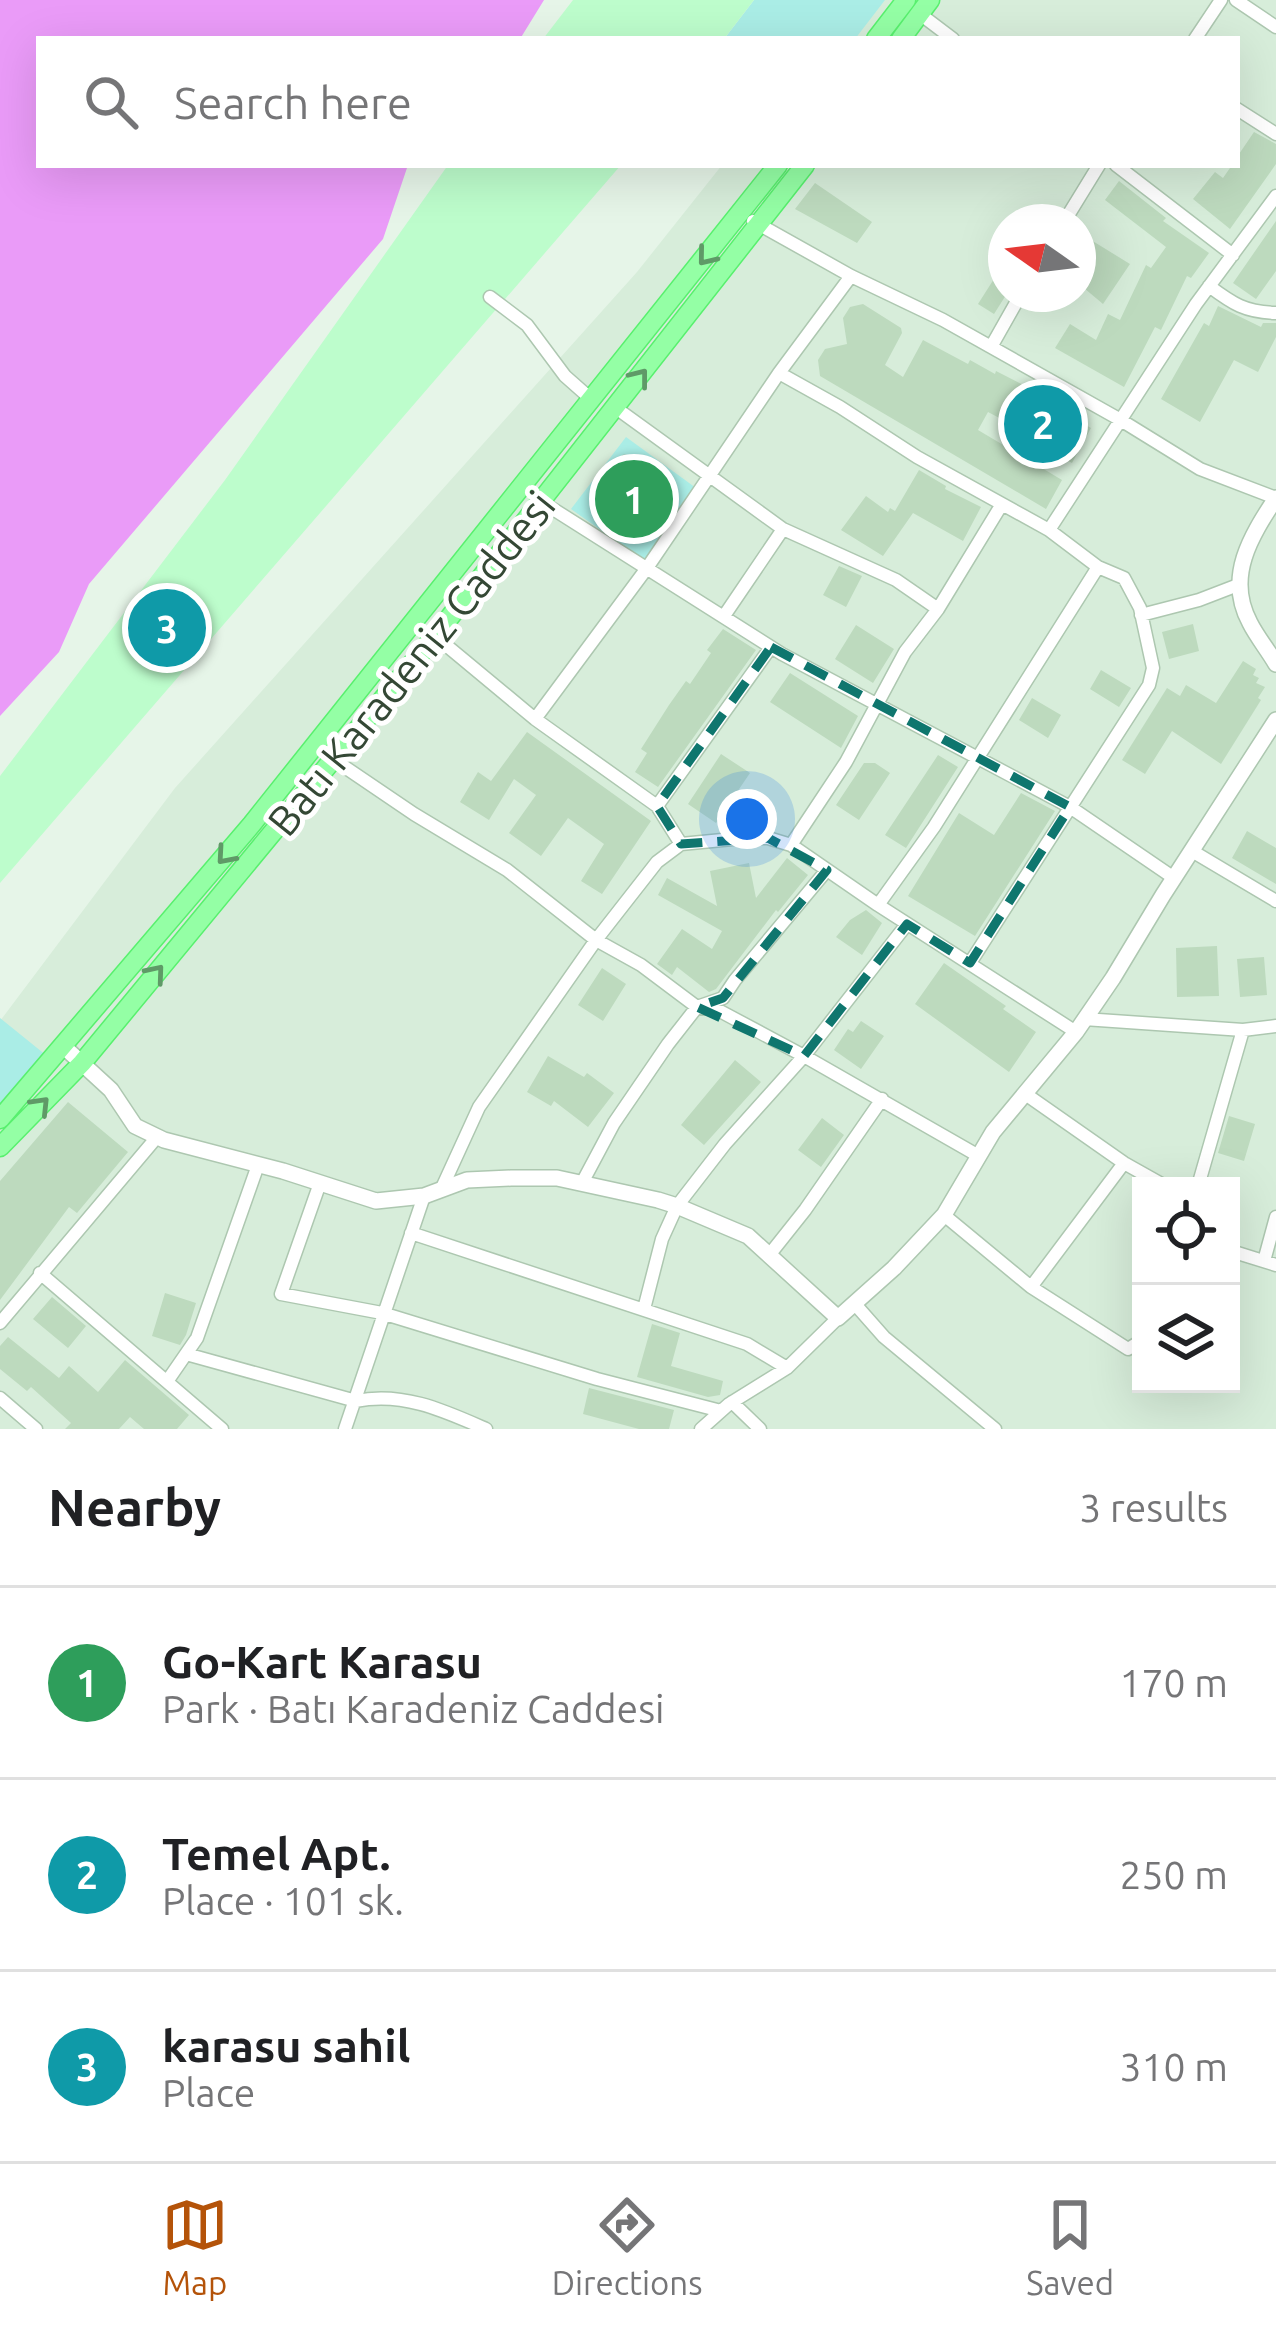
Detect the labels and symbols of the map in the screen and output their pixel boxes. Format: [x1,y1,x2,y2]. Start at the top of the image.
north arrow [988,204,1096,312]
one-way arrow [699,243,720,265]
one-way arrow [626,369,647,391]
pin: 2 [1004,379,1082,469]
pin: 1 [595,454,673,544]
street label: Batı Karadeniz Caddesi [258,482,564,844]
pin: 3 [128,583,206,673]
your location [717,789,777,849]
one-way arrow [218,842,239,864]
one-way arrow [142,965,164,987]
one-way arrow [26,1097,48,1119]

